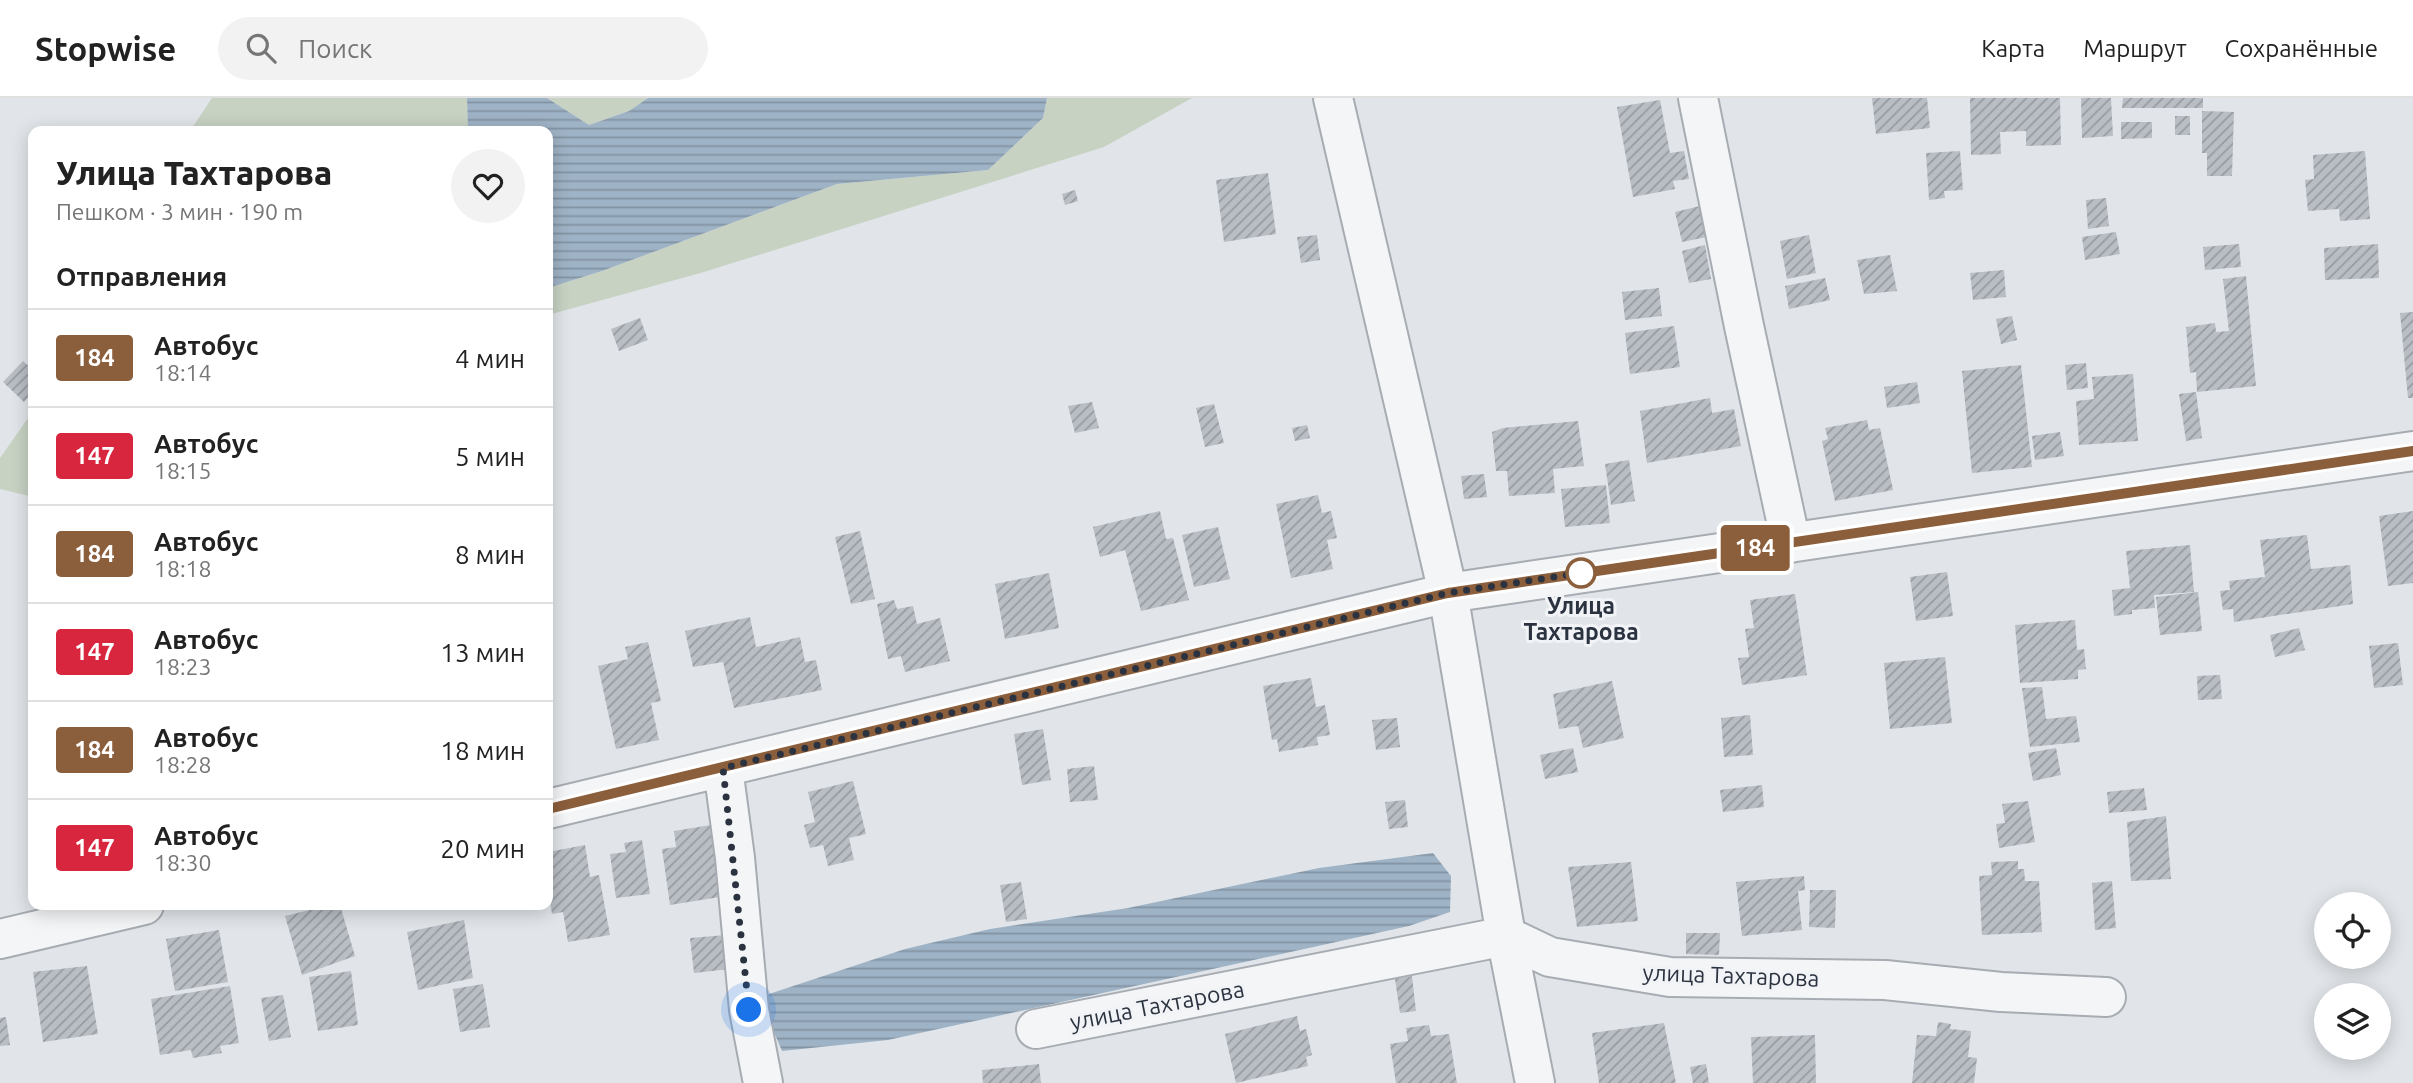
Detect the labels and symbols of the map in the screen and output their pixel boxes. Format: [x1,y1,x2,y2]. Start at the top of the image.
line badge: 184 [1715,525,1795,571]
marker: Улица Тахтарова [1566,558,1596,588]
place label: Улица Тахтарова [1523,593,1639,644]
street label: улица Тахтарова [1642,959,1820,991]
street label: улица Тахтарова [1068,976,1246,1034]
your location [731,992,766,1027]

